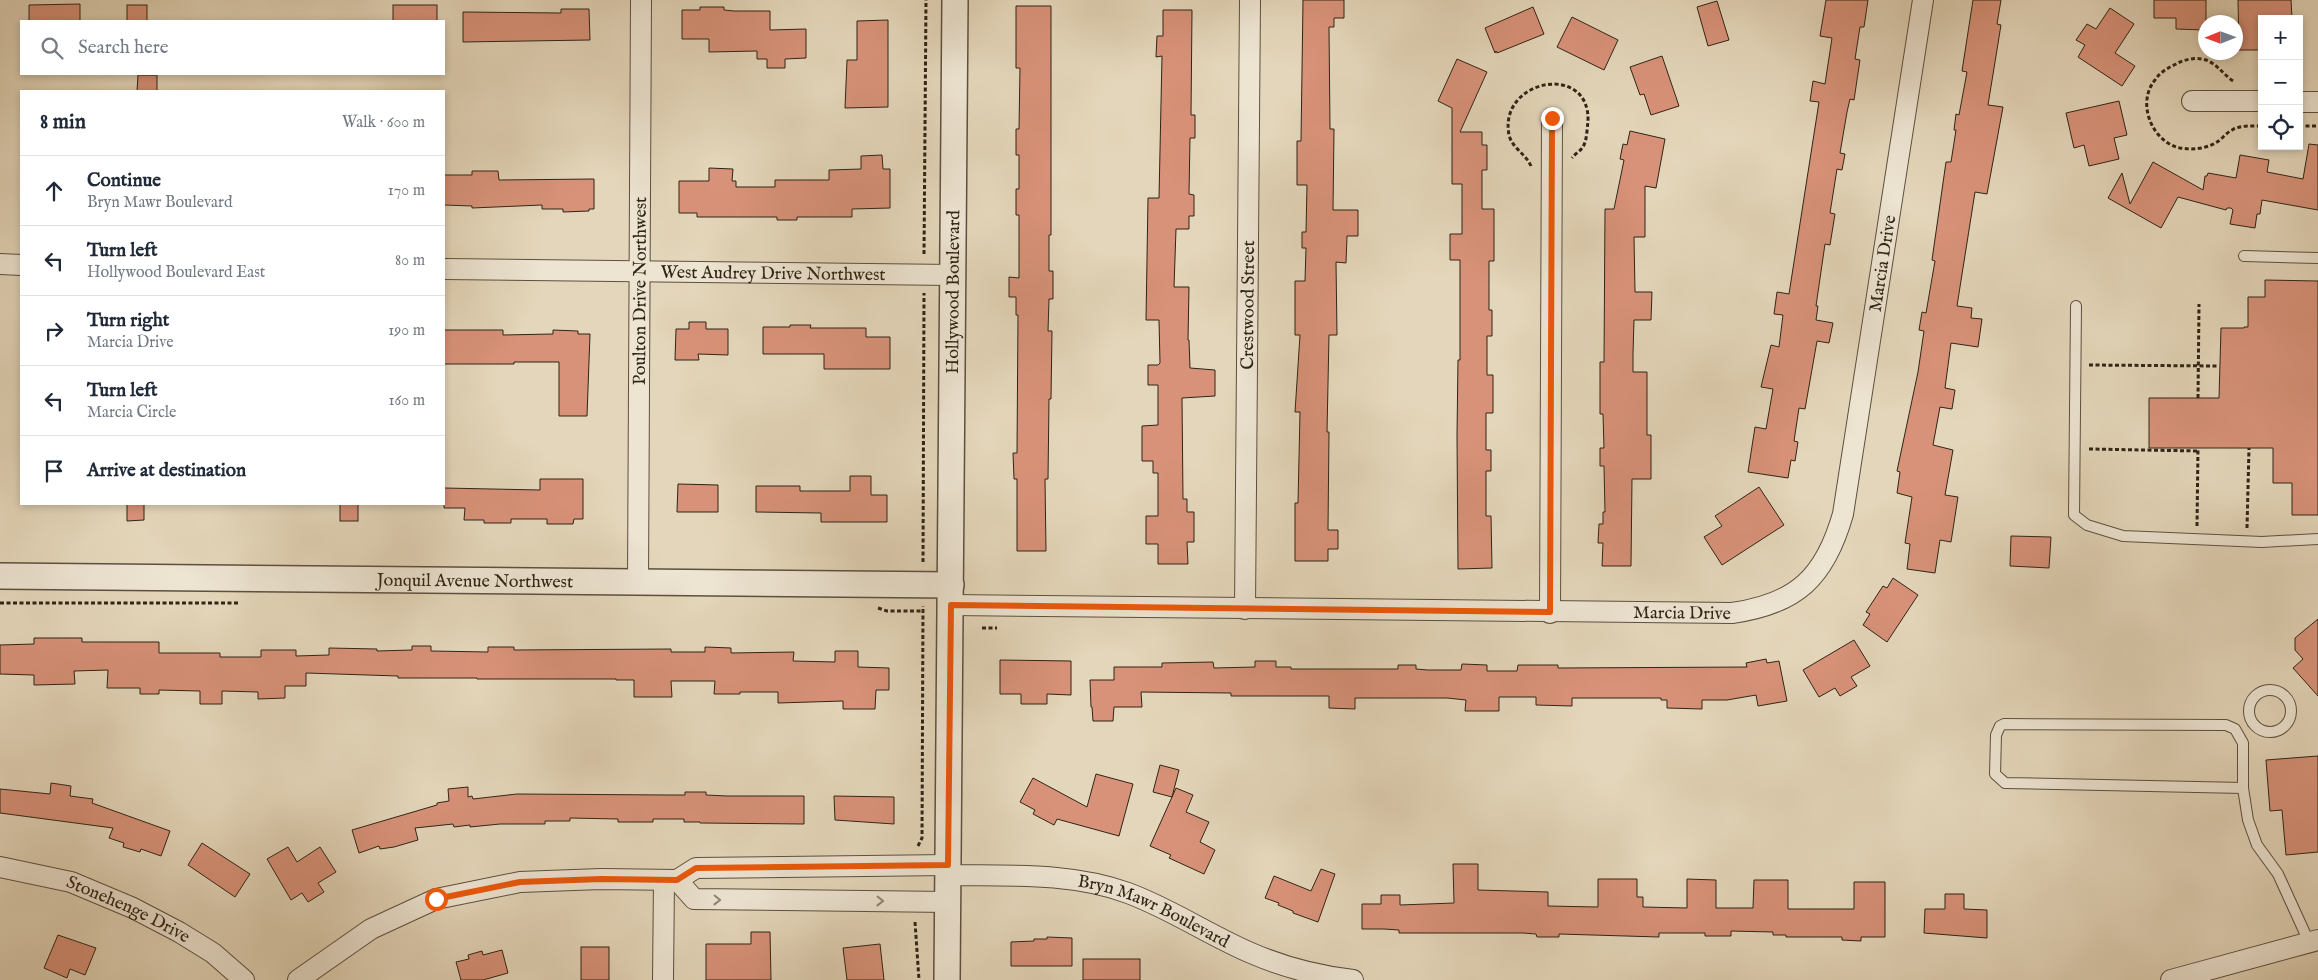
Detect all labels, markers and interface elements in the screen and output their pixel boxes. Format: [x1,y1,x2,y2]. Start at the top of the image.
north arrow [2198,15,2243,60]
map controls [2258,15,2303,150]
button: + [2258,15,2303,60]
search box [20,20,445,75]
icon: search [38,34,66,62]
text: Search here [78,36,169,60]
button: − [2258,60,2303,105]
button: locate [2258,105,2303,150]
route end [1541,107,1564,130]
text: 8 min [40,109,86,136]
text: Walk · 600 m [342,113,425,133]
text: Continue [87,169,161,193]
icon: ahead [40,177,68,205]
text: 170 m [388,181,425,201]
text: Bryn Mawr Boulevard [87,193,232,213]
street label: Poulton Drive Northwest [629,197,653,385]
street label: Hollywood Boulevard [942,210,966,374]
street label: Marcia Drive [1865,214,1902,314]
text: Turn left [87,239,158,263]
street label: Crestwood Street [1237,240,1261,370]
icon: left [40,247,68,275]
text: 80 m [395,251,425,271]
street label: West Audrey Drive Northwest [660,262,886,287]
text: Hollywood Boulevard East [87,263,265,283]
text: Turn right [87,309,169,333]
icon: right [40,317,68,345]
text: 190 m [388,321,425,341]
text: Marcia Drive [87,333,174,353]
text: Turn left [87,379,158,403]
icon: left [40,387,68,415]
text: 160 m [389,391,425,411]
text: Marcia Circle [87,403,176,423]
icon: arrive [40,457,68,485]
text: Arrive at destination [87,459,246,483]
street label: Jonquil Avenue Northwest [375,570,573,594]
street label: Marcia Drive [1633,602,1731,626]
street label: Stonehenge Drive [63,871,194,949]
street label: Bryn Mawr Boulevard [1076,871,1233,954]
route start [425,888,448,911]
one-way arrow [714,895,722,905]
one-way arrow [876,896,884,907]

